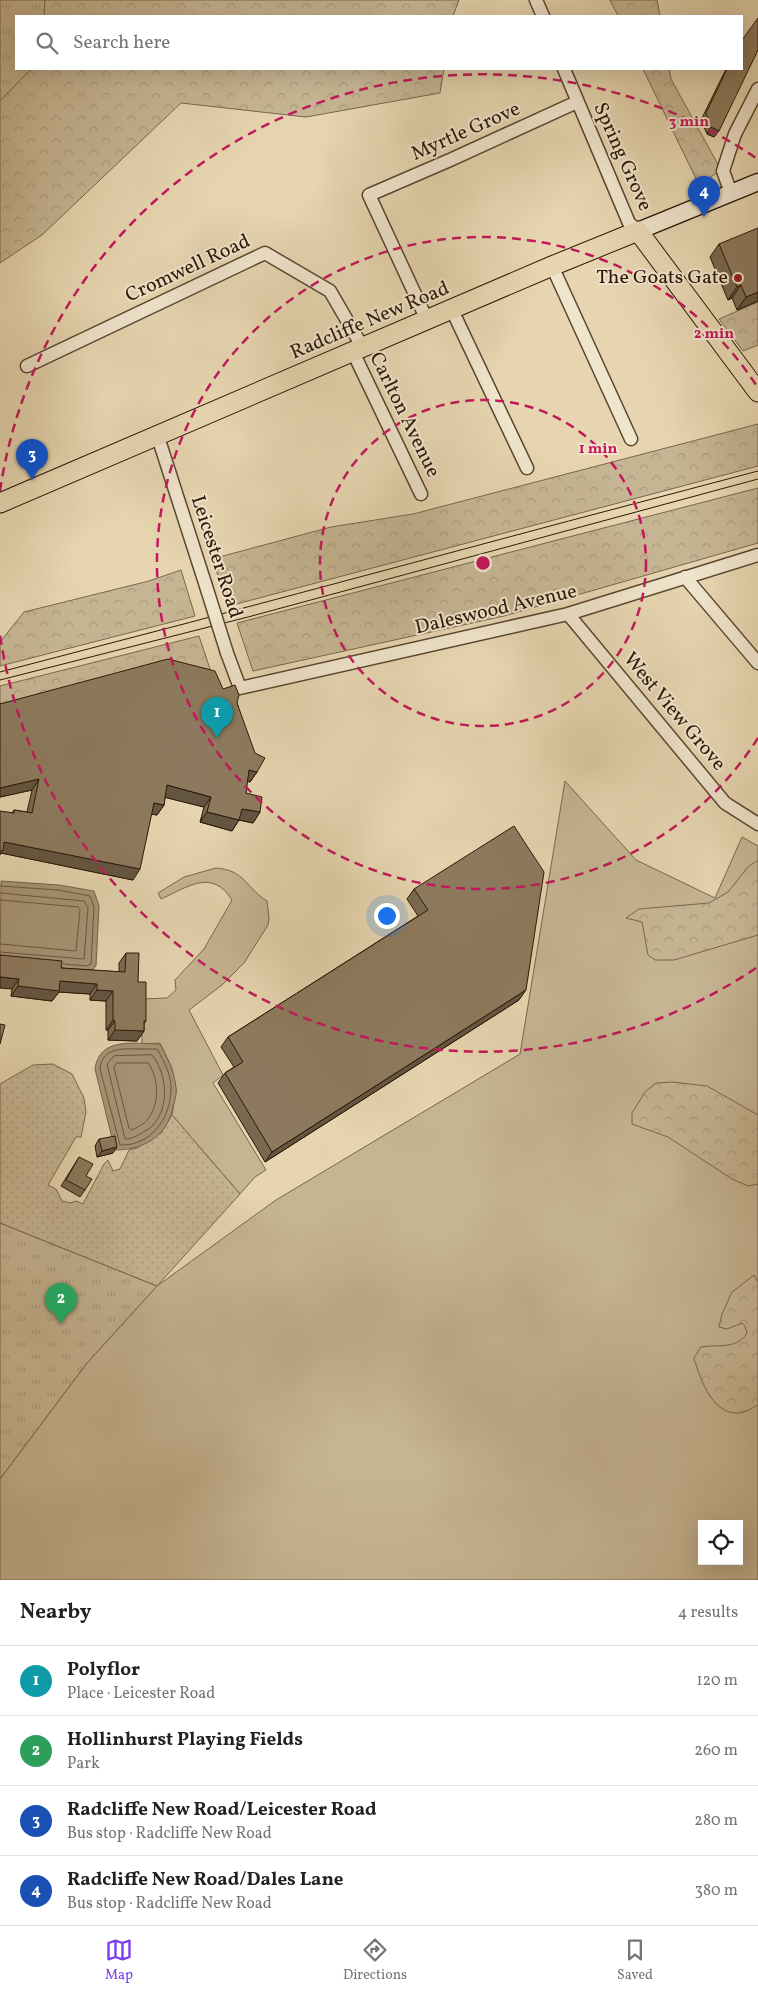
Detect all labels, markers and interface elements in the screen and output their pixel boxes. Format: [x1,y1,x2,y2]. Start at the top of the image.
search box [15,15,743,70]
icon: search [33,29,61,57]
text: Search here [73,30,170,56]
street label: Myrtle Grove [407,95,525,169]
street label: Spring Grove [586,98,658,216]
text: 3 min [669,112,709,133]
pin: 4 [688,176,720,217]
street label: Cromwell Road [121,228,255,310]
place label: The Goats Gate [596,264,728,292]
marker: The Goats Gate [732,272,744,284]
street label: Radcliffe New Road [286,275,454,367]
text: 2 min [694,324,734,345]
street label: Carlton Avenue [362,348,446,482]
pin: 3 [16,439,48,480]
text: 1 min [579,439,617,460]
street label: Leicester Road [183,492,249,622]
centre of rings [474,554,492,572]
street label: Daleswood Avenue [412,578,580,642]
street label: West View Grove [616,647,732,777]
pin: 1 [201,697,233,738]
your location [374,903,400,929]
pin: 2 [45,1283,77,1324]
map controls [698,1520,743,1565]
button: locate [698,1520,743,1565]
text: Nearby [20,1598,91,1627]
text: 4 results [678,1602,738,1624]
text: Polyflor [67,1657,140,1683]
text: 1 [33,1670,39,1692]
text: 120 m [696,1670,738,1692]
text: Place · Leicester Road [67,1683,215,1705]
text: Hollinhurst Playing Fields [67,1727,303,1753]
text: 2 [32,1740,40,1762]
text: 260 m [694,1740,738,1762]
text: Park [67,1753,100,1775]
text: Radcliffe New Road/Leicester Road [67,1797,377,1823]
text: 3 [32,1810,40,1832]
text: 280 m [694,1810,738,1832]
text: Bus stop · Radcliffe New Road [67,1823,272,1845]
text: Radcliffe New Road/Dales Lane [67,1867,343,1893]
text: 4 [31,1880,41,1902]
text: 380 m [695,1880,738,1902]
text: Bus stop · Radcliffe New Road [67,1893,272,1915]
tab: Map [105,1936,133,1985]
tab: Directions [343,1936,407,1985]
tab: Saved [617,1936,653,1985]

